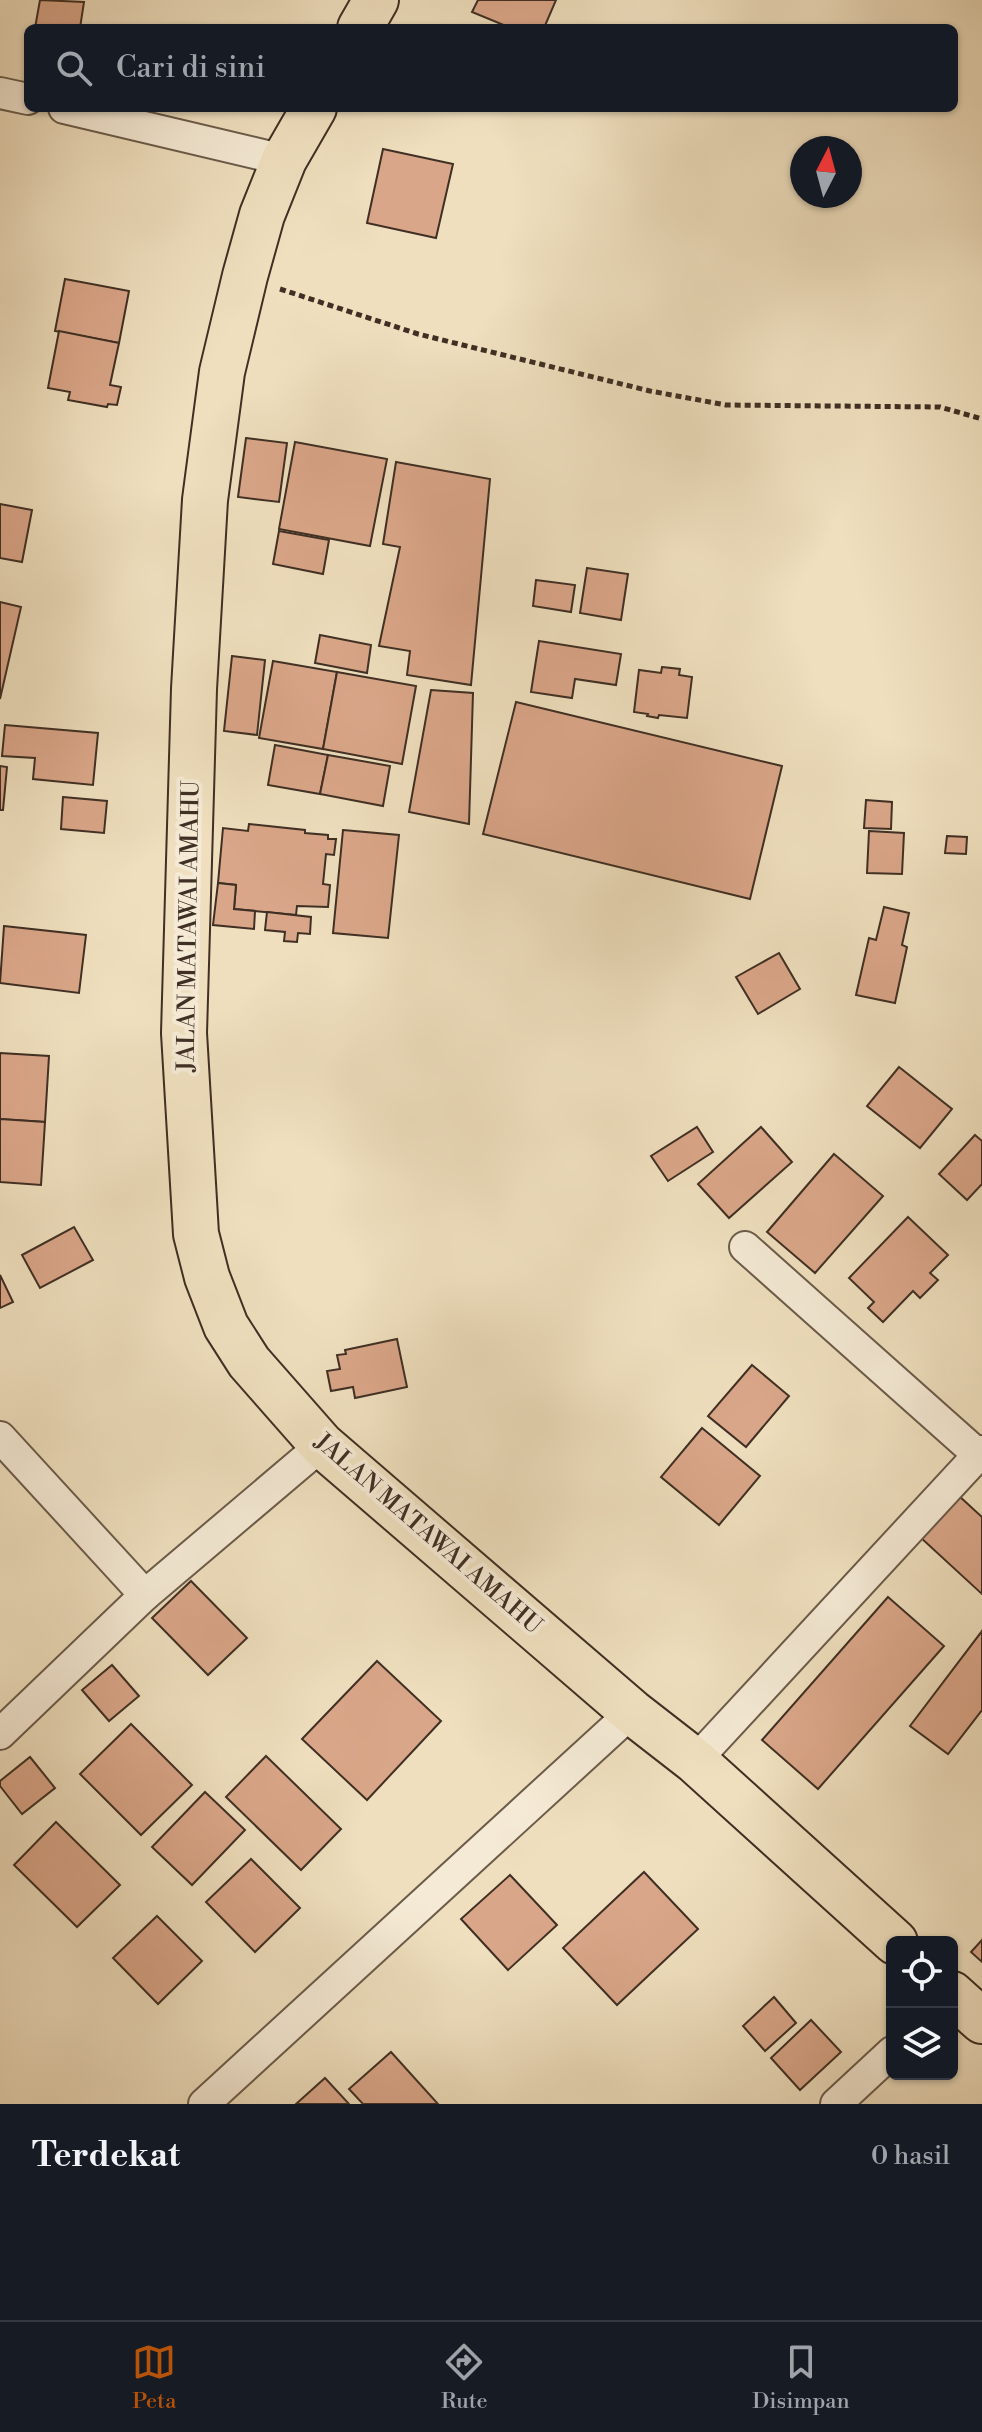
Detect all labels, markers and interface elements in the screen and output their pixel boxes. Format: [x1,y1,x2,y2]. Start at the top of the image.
search box [24,24,958,112]
icon: search [52,46,96,90]
text: Cari di sini [116,49,265,87]
north arrow [790,136,862,208]
street label: JALAN MATAWAI AMAHU [171,780,207,1073]
street label: JALAN MATAWAI AMAHU [307,1426,548,1641]
map controls [886,1936,958,2080]
button: locate [886,1936,958,2008]
button: layers [886,2008,958,2080]
text: Terdekat [32,2135,180,2177]
text: 0 hasil [871,2140,950,2172]
tab: Peta [132,2340,176,2415]
tab: Rute [441,2340,488,2415]
tab: Disimpan [752,2340,850,2415]

